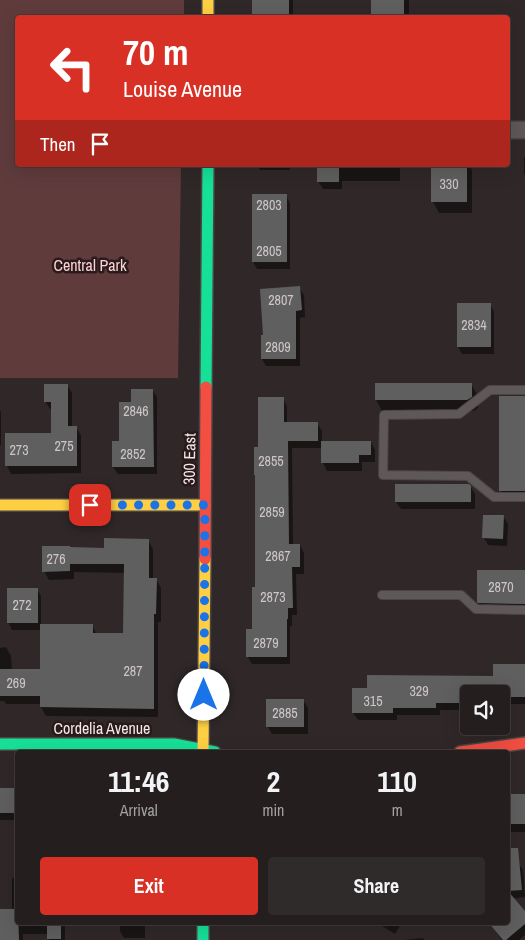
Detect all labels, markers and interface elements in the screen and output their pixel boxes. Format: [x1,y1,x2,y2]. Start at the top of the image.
text: 70 m [123,29,188,76]
icon: left [40,35,105,100]
text: Louise Avenue [123,74,242,104]
icon: arrive [86,130,114,158]
text: Then [40,131,76,157]
house number: 330 [439,175,459,193]
house number: 2803 [256,196,282,214]
house number: 2805 [256,242,282,260]
park label: Central Park [54,254,127,276]
house number: 2807 [268,291,294,309]
house number: 2834 [461,316,487,334]
house number: 2809 [265,338,291,356]
house number: 2846 [123,402,149,420]
street label: 300 East [178,433,200,485]
house number: 275 [54,437,74,455]
house number: 273 [9,441,29,459]
house number: 2852 [120,445,146,463]
house number: 2855 [258,452,284,470]
pin [69,484,111,526]
icon: arrive [76,491,104,519]
house number: 2859 [259,503,285,521]
house number: 2867 [265,547,291,565]
house number: 276 [46,550,66,568]
house number: 2870 [488,578,514,596]
house number: 2873 [260,588,286,606]
house number: 272 [12,596,32,614]
house number: 2879 [253,634,279,652]
house number: 287 [123,662,143,680]
position arrow [177,668,229,720]
house number: 269 [6,674,26,692]
house number: 329 [409,682,429,700]
map controls [460,685,510,735]
button: sound [460,685,510,735]
house number: 315 [363,692,383,710]
house number: 2885 [272,704,298,722]
street label: Cordelia Avenue [54,717,150,739]
text: 11:46 [108,761,170,801]
text: 2 [267,761,280,801]
text: 110 [377,761,417,801]
text: Arrival [120,799,158,821]
text: min [262,799,284,821]
text: m [392,799,403,821]
button: Exit [40,857,258,915]
button: Share [268,857,485,915]

